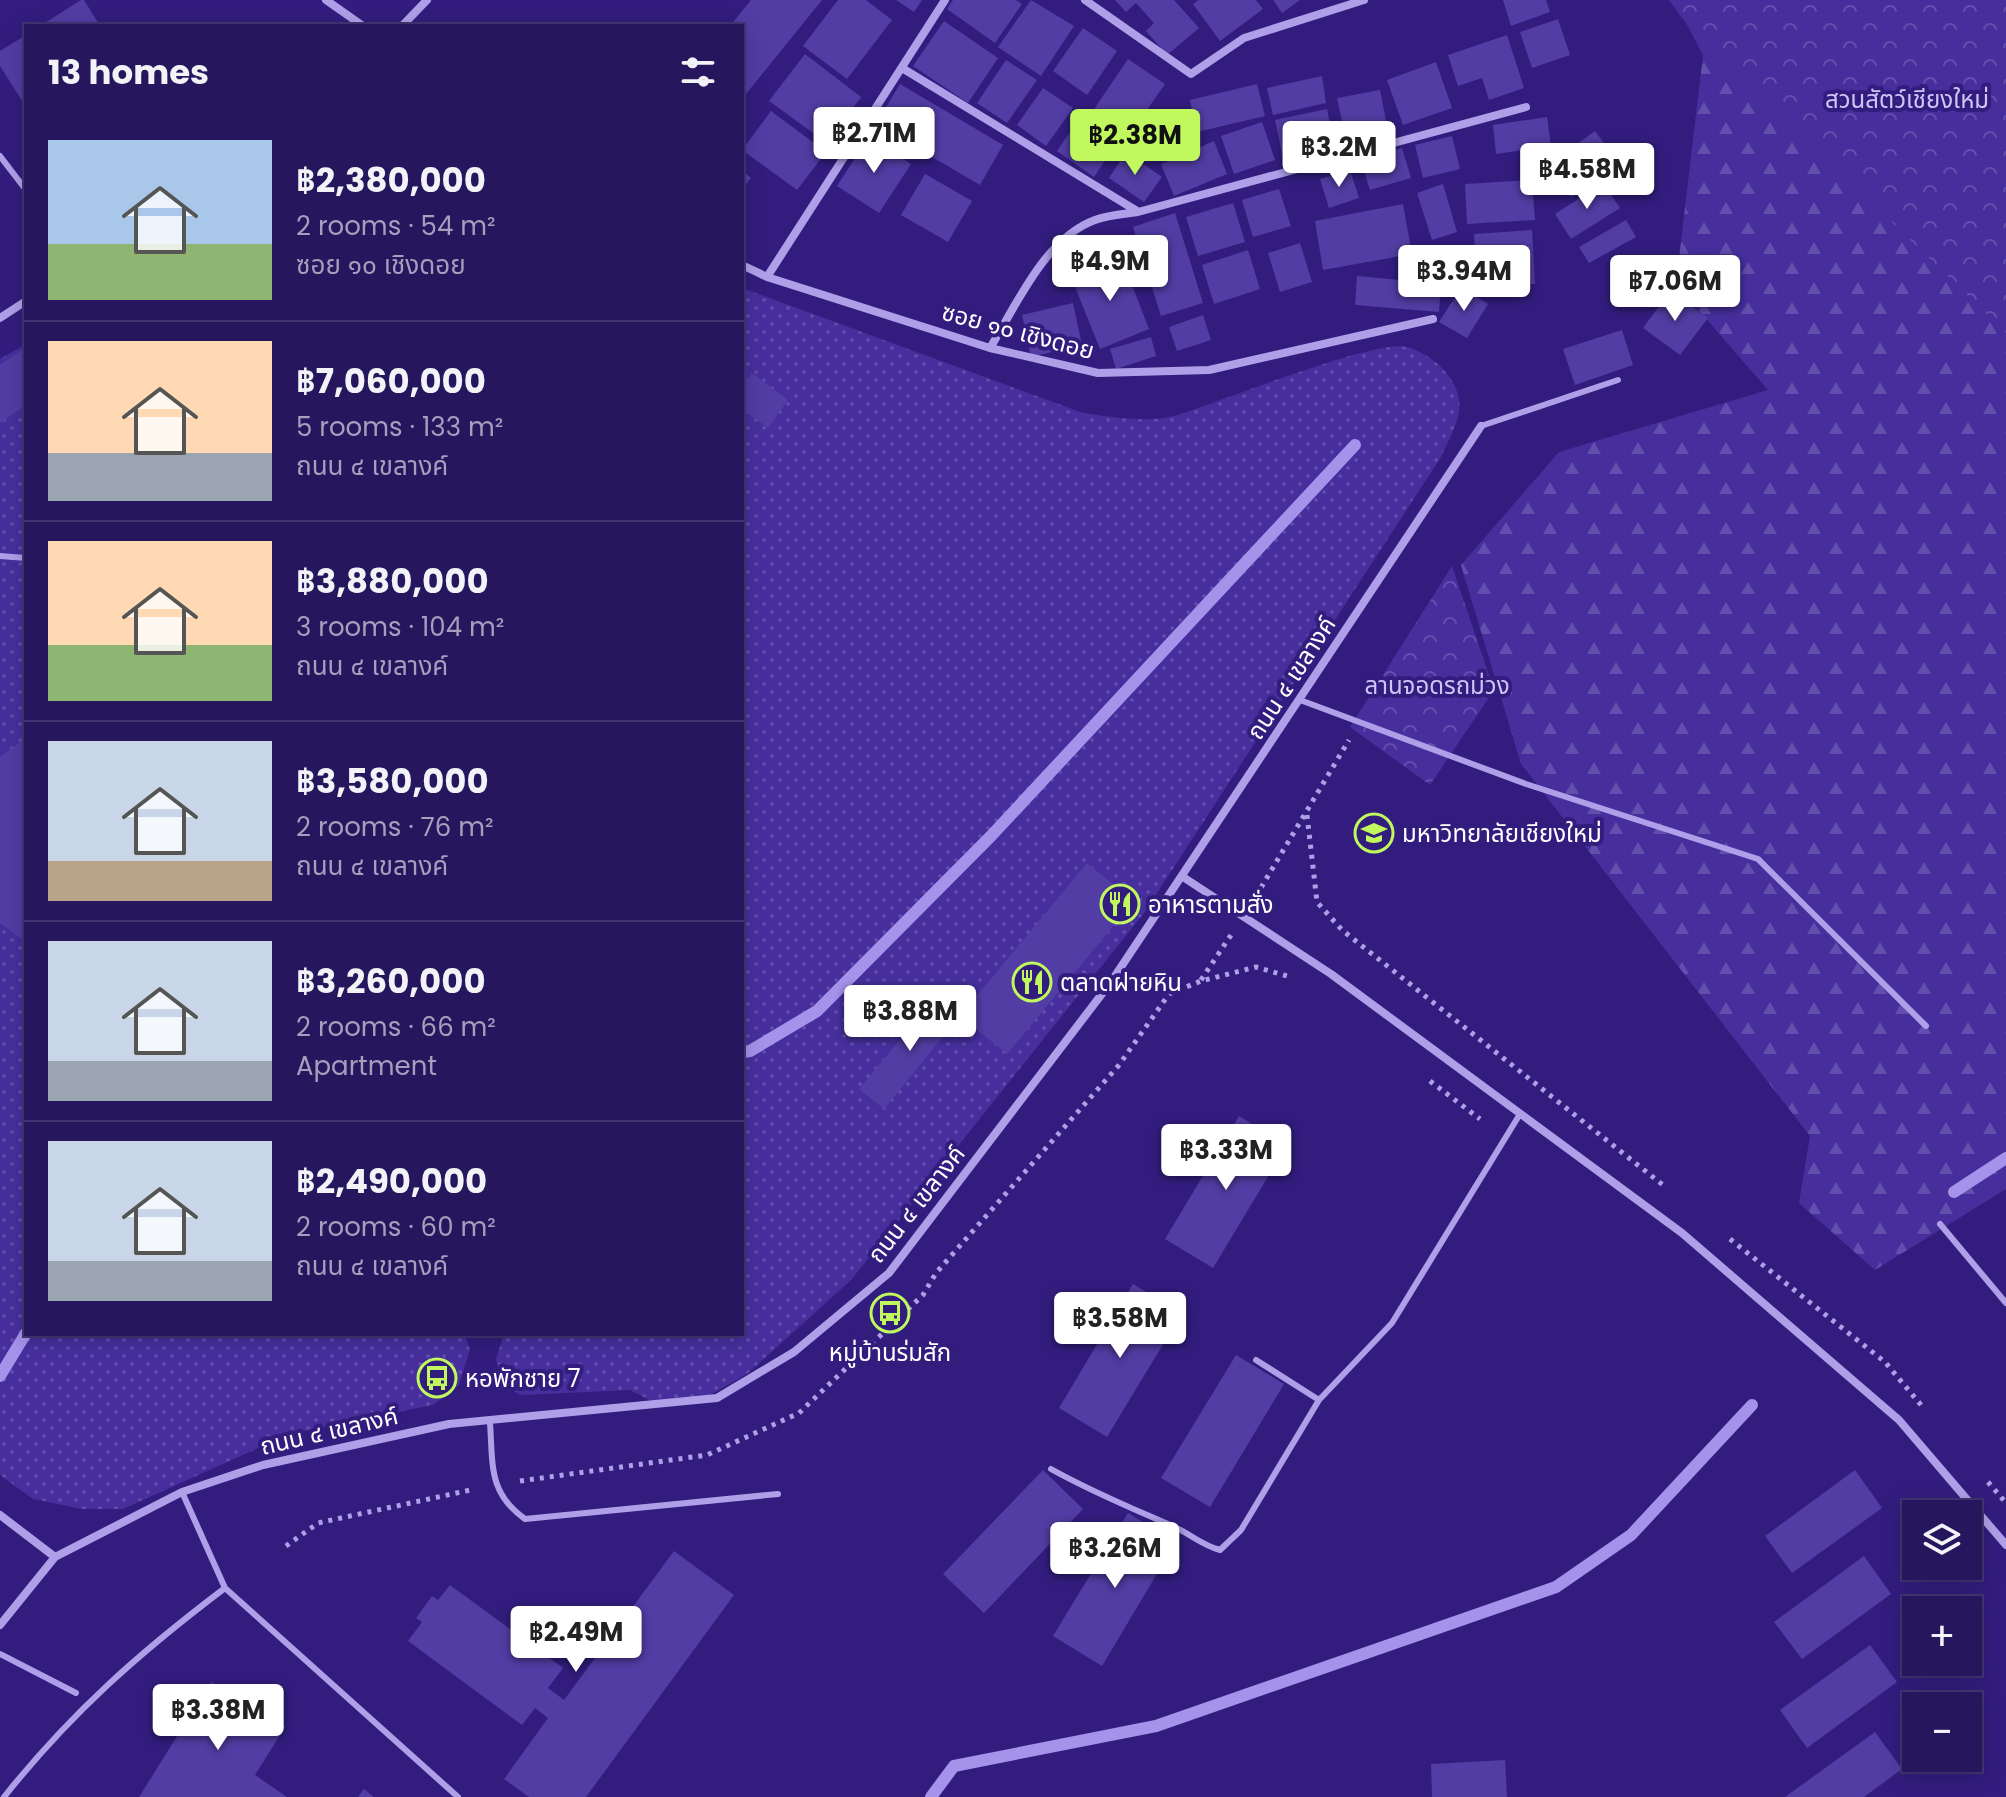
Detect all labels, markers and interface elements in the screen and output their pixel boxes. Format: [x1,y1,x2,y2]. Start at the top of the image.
text: 13 homes [48,48,209,96]
icon: filters [676,50,720,94]
park label: สวนสัตว์เชียงใหม่ [1825,83,1989,116]
pin: ฿2.71M [809,107,939,175]
pin: ฿2.38M [1070,109,1200,177]
text: ฿2.71M [832,115,916,151]
text: ฿2.38M [1088,117,1182,153]
pin: ฿3.2M [1283,121,1395,189]
text: ฿3.2M [1301,129,1377,165]
pin: ฿4.58M [1522,143,1652,211]
text: ฿4.58M [1538,151,1636,187]
text: ฿2,380,000 [296,156,486,204]
icon: home [112,172,208,268]
text: 2 rooms · 54 m² [296,208,496,244]
pin: ฿4.9M [1054,235,1166,303]
text: ฿4.9M [1070,243,1150,279]
pin: ฿3.94M [1399,245,1529,313]
text: ซอย ๑๐ เชิงดอย [296,247,466,283]
text: ฿3.94M [1416,253,1512,289]
pin: ฿7.06M [1610,255,1740,323]
text: ฿7.06M [1628,263,1722,299]
street label: ซอย ๑๐ เชิงดอย [938,295,1098,367]
text: ฿7,060,000 [296,357,486,405]
icon: home [112,373,208,469]
text: 5 rooms · 133 m² [296,409,503,445]
text: ถนน ๔ เขลางค์ [296,448,448,484]
text: ฿3,880,000 [296,557,489,605]
icon: home [112,573,208,669]
text: 3 rooms · 104 m² [296,609,504,645]
street label: ถนน ๔ เขลางค์ [1239,610,1343,746]
text: ถนน ๔ เขลางค์ [296,648,448,684]
park label: ลานจอดรถม่วง [1364,669,1510,702]
text: ฿3,580,000 [296,757,489,805]
icon: home [112,773,208,869]
text: 2 rooms · 76 m² [296,809,494,845]
school or university icon: มหาวิทยาลัยเชียงใหม่ [1353,812,1395,854]
place label: มหาวิทยาลัยเชียงใหม่ [1402,817,1602,850]
text: ถนน ๔ เขลางค์ [296,848,448,884]
restaurant icon: อาหารตามสั่ง [1099,883,1141,925]
place label: อาหารตามสั่ง [1148,888,1273,921]
text: ฿3,260,000 [296,957,486,1005]
restaurant icon: ตลาดฝายหิน [1011,961,1053,1003]
place label: ตลาดฝายหิน [1060,966,1182,999]
icon: home [112,973,208,1069]
pin: ฿3.88M [845,985,975,1053]
text: ฿3.88M [862,993,958,1029]
text: 2 rooms · 66 m² [296,1009,496,1045]
text: Apartment [296,1048,437,1084]
pin: ฿3.33M [1161,1124,1291,1192]
text: ฿3.33M [1179,1132,1273,1168]
street label: ถนน ๔ เขลางค์ [860,1138,972,1270]
text: ฿2,490,000 [296,1157,487,1205]
icon: home [112,1173,208,1269]
text: 2 rooms · 60 m² [296,1209,496,1245]
text: ถนน ๔ เขลางค์ [296,1248,448,1284]
bus stop icon: หมู่บ้านร่มสัก [869,1292,911,1334]
pin: ฿3.58M [1055,1292,1185,1360]
text: ฿3.58M [1072,1300,1168,1336]
place label: หมู่บ้านร่มสัก [829,1336,951,1369]
bus stop icon: หอพักชาย 7 [416,1357,458,1399]
place label: หอพักชาย 7 [465,1362,581,1395]
street label: ถนน ๔ เขลางค์ [257,1399,401,1463]
map controls [1902,1500,1982,1772]
button: layers [1902,1500,1982,1580]
pin: ฿3.26M [1050,1522,1180,1590]
text: ฿3.26M [1068,1530,1162,1566]
button: + [1902,1596,1982,1676]
pin: ฿2.49M [511,1606,641,1674]
text: ฿2.49M [529,1614,623,1650]
pin: ฿3.38M [153,1684,283,1752]
text: ฿3.38M [171,1692,265,1728]
button: − [1902,1692,1982,1772]

